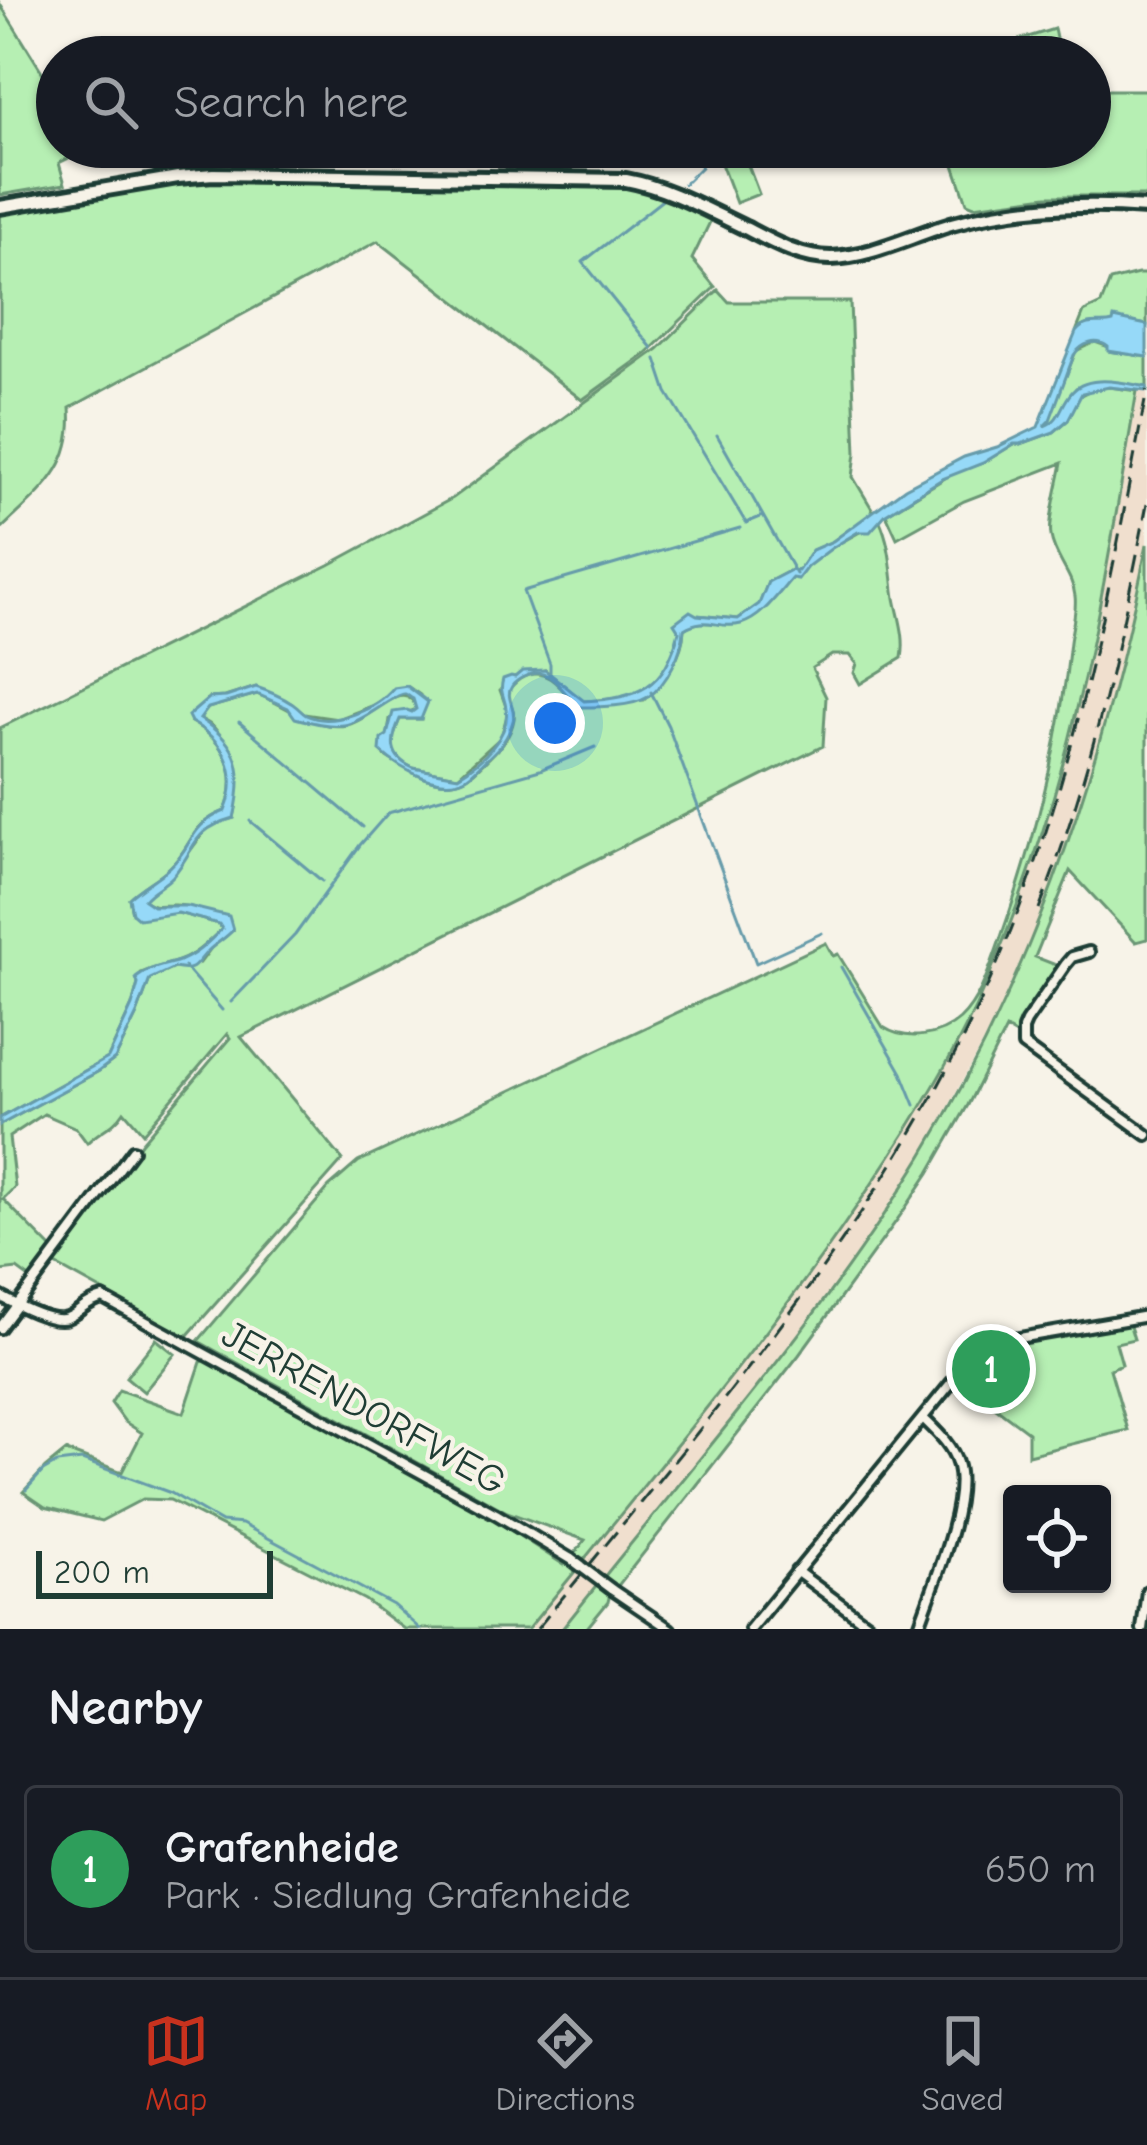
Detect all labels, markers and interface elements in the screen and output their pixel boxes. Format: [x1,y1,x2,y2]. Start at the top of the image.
search box [36,36,1111,168]
icon: search [78,69,144,135]
text: Search here [174,76,408,128]
your location [525,693,585,753]
street label: JERRENDORFWEG [214,1311,514,1505]
pin: 1 [952,1324,1030,1414]
map controls [1003,1485,1111,1593]
button: locate [1003,1485,1111,1593]
scale bar [36,1545,273,1598]
text: 200 m [54,1553,150,1591]
text: Nearby [48,1678,202,1737]
text: Grafenheide [165,1821,399,1873]
text: 1 [82,1847,98,1892]
text: 650 m [985,1847,1096,1892]
text: Park · Siedlung Grafenheide [165,1873,631,1918]
tab: Map [143,2008,209,2118]
tab: Directions [496,2008,635,2118]
tab: Saved [921,2008,1004,2118]

